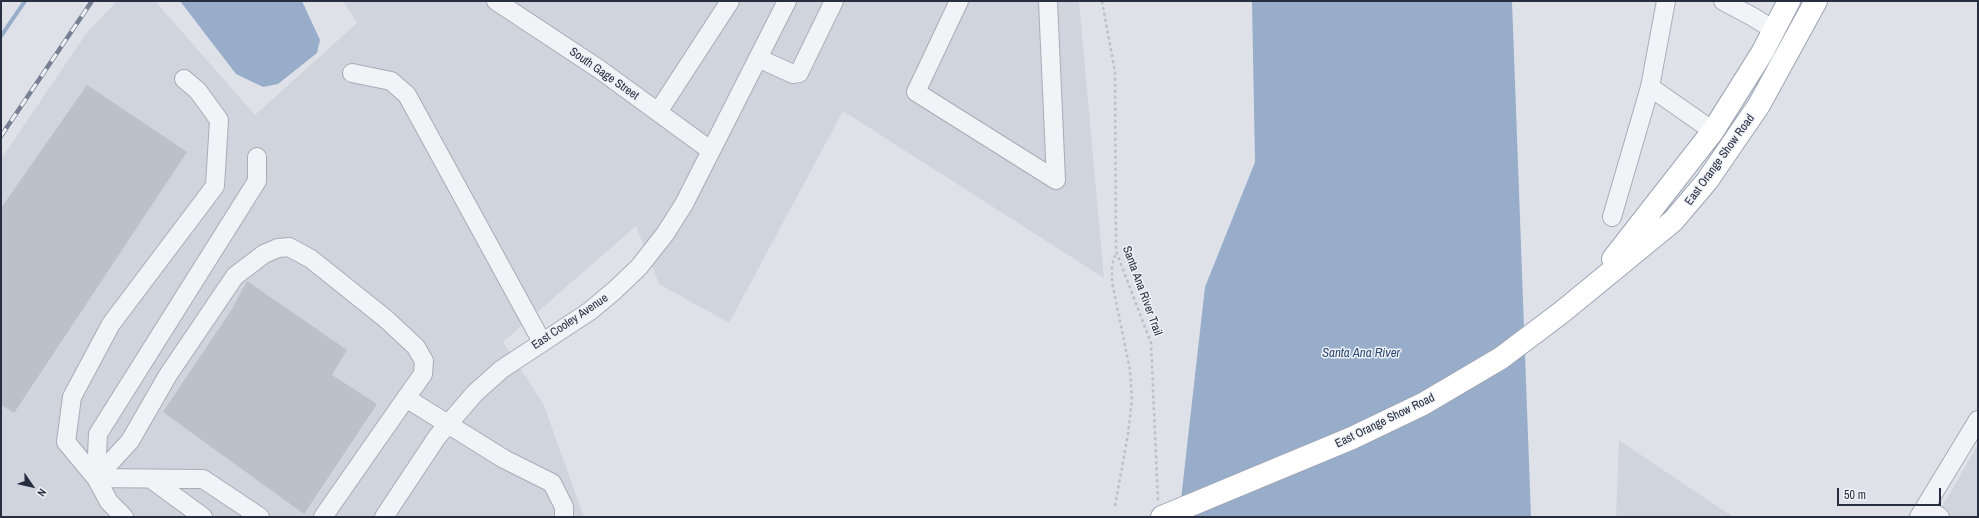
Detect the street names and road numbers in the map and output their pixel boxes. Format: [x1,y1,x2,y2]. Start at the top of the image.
street label: South Gage Street [566,45,642,103]
street label: East Orange Show Road [1682,112,1758,208]
street label: Santa Ana River Trail [1119,244,1165,338]
street label: East Cooley Avenue [529,291,611,353]
street label: East Orange Show Road [1333,391,1437,451]

